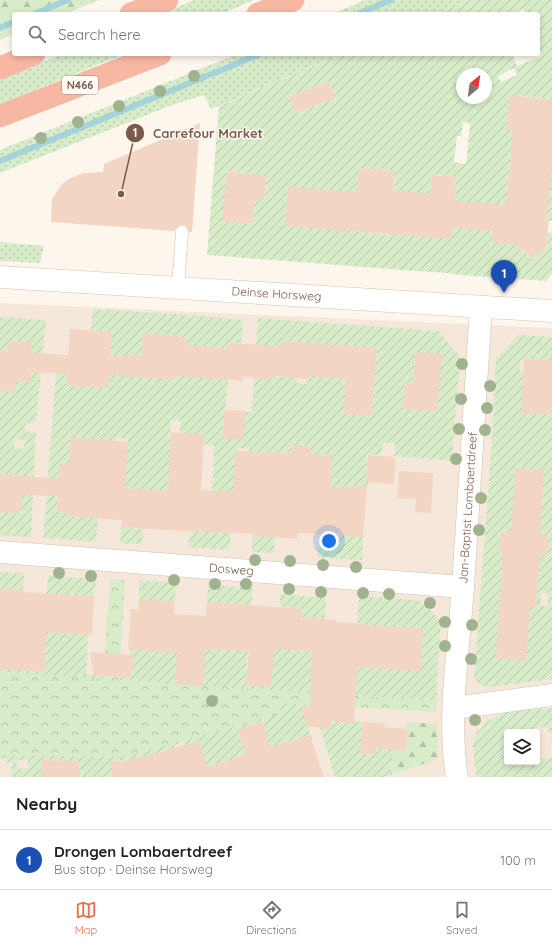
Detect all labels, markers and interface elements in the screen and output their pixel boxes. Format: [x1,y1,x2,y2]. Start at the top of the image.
search box [12,12,540,56]
icon: search [26,23,48,45]
text: Search here [58,25,141,44]
north arrow [456,68,492,104]
road number: N466 [62,76,98,94]
callout: Carrefour Market [125,120,271,145]
text: 1 [133,125,137,140]
text: Carrefour Market [153,125,263,141]
pin: 1 [491,260,517,293]
street label: Deinse Horsweg [231,283,322,304]
street label: Jan-Baptist Lombaertdreef [455,431,480,584]
your location [319,531,339,551]
street label: Dosweg [208,560,254,578]
map controls [504,729,540,765]
button: layers [504,729,540,765]
text: Nearby [16,793,77,814]
text: Drongen Lombaertdreef [54,842,232,861]
text: 1 [26,852,32,868]
text: 100 m [500,852,536,868]
text: Bus stop · Deinse Horsweg [54,861,213,877]
tab: Map [75,899,97,937]
tab: Directions [246,899,297,937]
tab: Saved [446,899,477,937]

